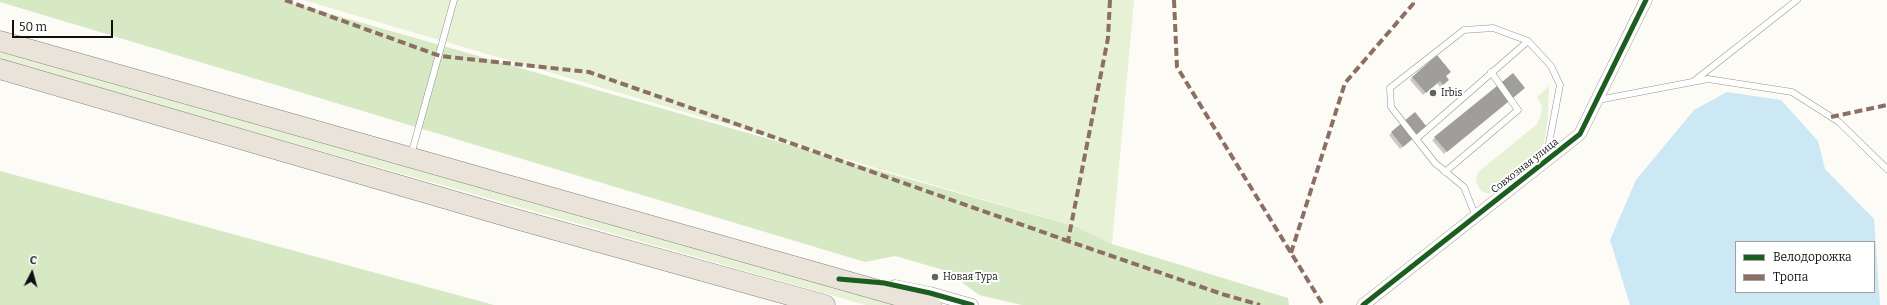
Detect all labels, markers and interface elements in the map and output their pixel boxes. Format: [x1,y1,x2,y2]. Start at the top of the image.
scale bar [14,12,115,38]
text: 50 m [19,20,47,34]
place label: Irbis [1441,87,1462,99]
marker: Irbis [1428,88,1438,98]
street label: Совхозная улица [1489,136,1561,196]
legend [1735,241,1875,293]
text: Велодорожка [1773,250,1852,264]
north arrow [12,253,52,293]
text: С [29,254,37,267]
text: Тропа [1773,270,1808,284]
place label: Новая Тура [943,271,998,283]
marker: Новая Тура [930,272,940,282]

